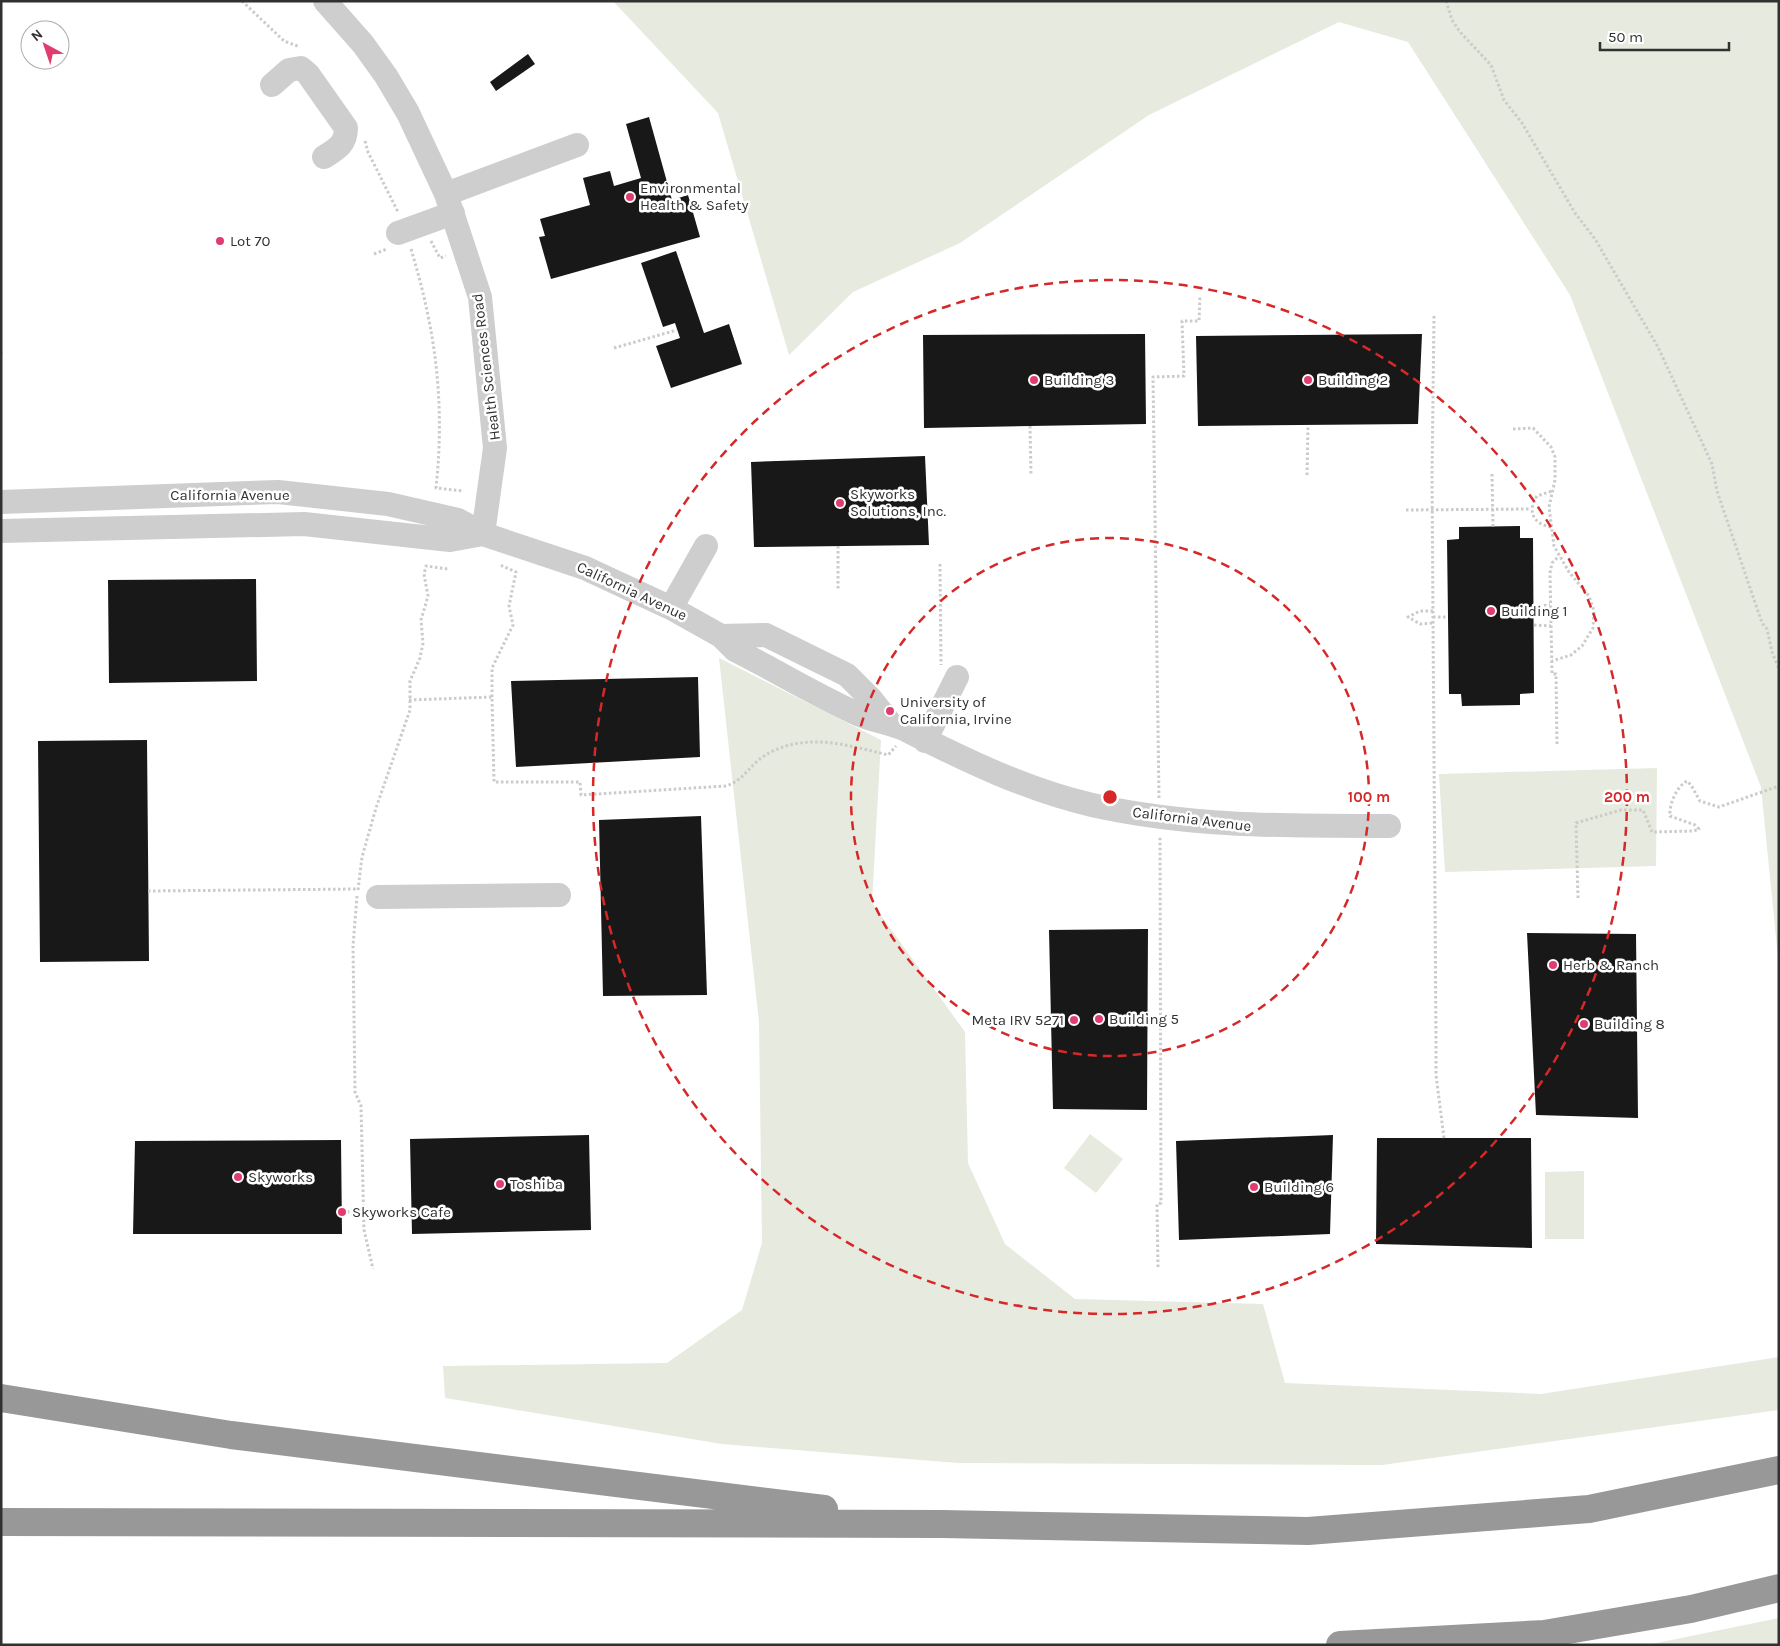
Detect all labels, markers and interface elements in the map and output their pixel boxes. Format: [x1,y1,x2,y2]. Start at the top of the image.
north arrow [20,20,70,70]
scale bar [1600,20,1729,52]
text: N [28,26,46,45]
text: 50 m [1608,28,1643,46]
place label: Environmental Health & Safety [640,179,749,214]
marker: Environmental Health & Safety [624,191,636,203]
place label: Lot 70 [230,232,270,250]
marker: Lot 70 [214,235,226,247]
street label: Health Sciences Road [468,293,504,441]
place label: Building 3 [1044,371,1114,389]
place label: Building 2 [1318,371,1388,389]
marker: Building 3 [1028,374,1040,386]
marker: Building 2 [1302,374,1314,386]
place label: Skyworks Solutions, Inc. [850,485,946,520]
street label: California Avenue [170,486,290,504]
marker: Skyworks Solutions, Inc. [834,497,846,509]
street label: California Avenue [574,558,690,624]
place label: Building 1 [1501,602,1567,620]
marker: Building 1 [1485,605,1497,617]
place label: University of California, Irvine [900,693,1012,728]
marker: University of California, Irvine [884,705,896,717]
centre of rings [1101,788,1119,806]
text: 100 m [1348,788,1390,806]
text: 200 m [1604,788,1650,806]
street label: California Avenue [1132,803,1252,835]
place label: Herb & Ranch [1563,956,1659,974]
marker: Herb & Ranch [1547,959,1559,971]
place label: Building 5 [1109,1010,1179,1028]
place label: Meta IRV 5271 [972,1011,1064,1029]
marker: Building 5 [1093,1013,1105,1025]
marker: Meta IRV 5271 [1068,1014,1080,1026]
place label: Building 8 [1594,1015,1665,1033]
marker: Building 8 [1578,1018,1590,1030]
place label: Skyworks [248,1168,313,1186]
marker: Skyworks [232,1171,244,1183]
place label: Toshiba [510,1175,563,1193]
marker: Toshiba [494,1178,506,1190]
place label: Building 6 [1264,1178,1334,1196]
marker: Building 6 [1248,1181,1260,1193]
place label: Skyworks Cafe [352,1203,451,1221]
marker: Skyworks Cafe [336,1206,348,1218]

